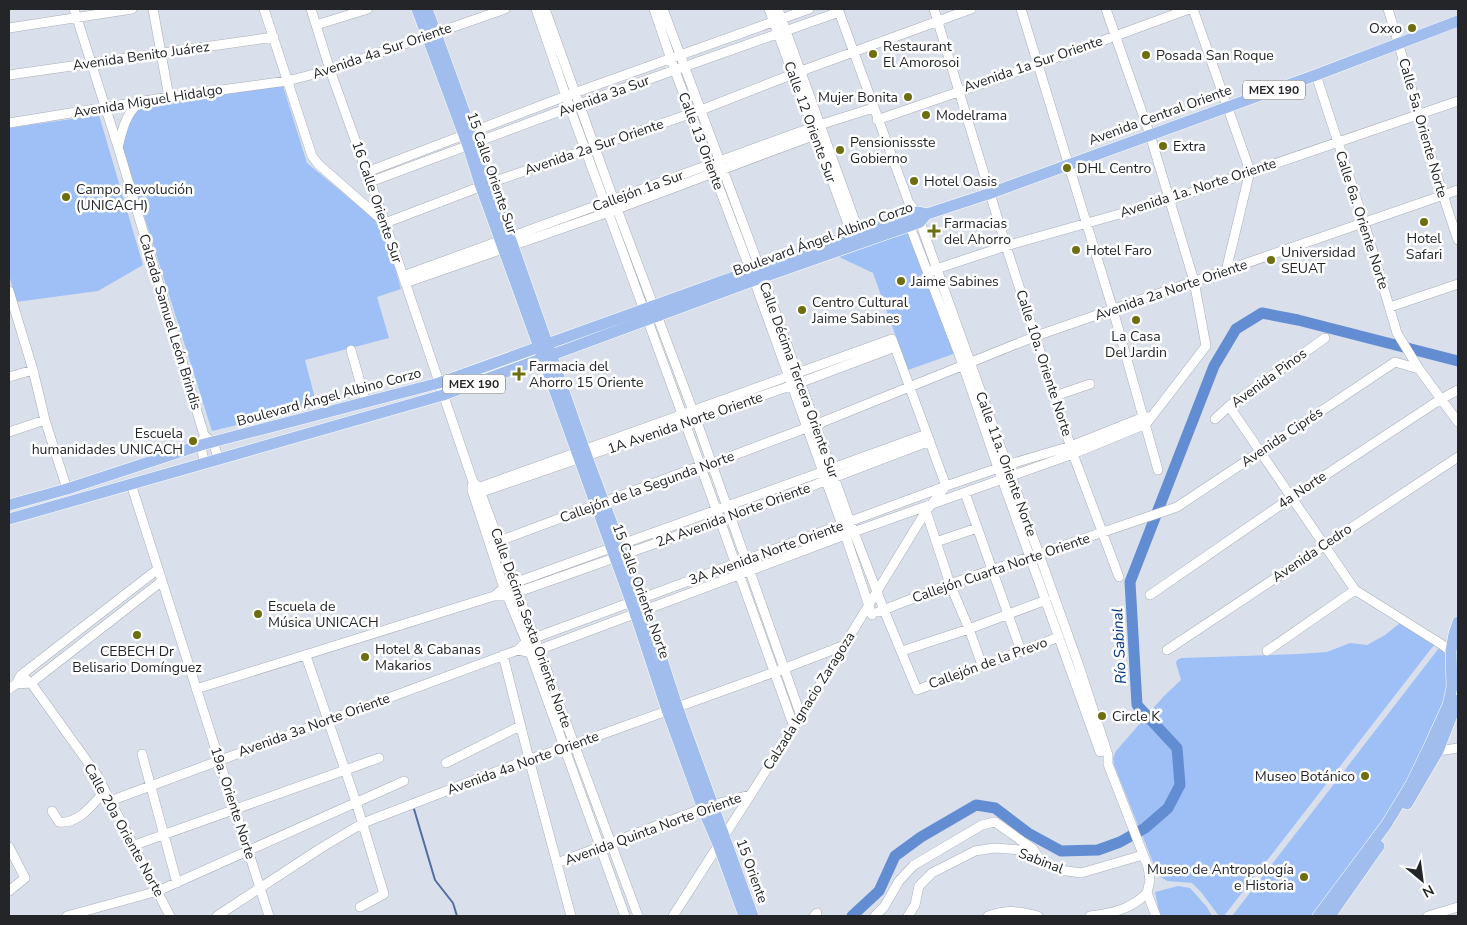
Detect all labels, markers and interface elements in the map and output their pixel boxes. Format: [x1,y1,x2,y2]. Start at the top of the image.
street label: Avenida 4a Sur Oriente [310,18,454,84]
place label: Oxxo [1369,19,1402,38]
marker: Oxxo [1406,22,1418,34]
street label: Avenida 1a Sur Oriente [961,31,1105,97]
street label: Avenida Benito Juárez [71,37,211,75]
place label: Restaurant El Amorosoi [883,37,959,72]
place label: Posada San Roque [1156,46,1274,65]
marker: Restaurant El Amorosoi [867,48,879,60]
marker: Posada San Roque [1140,49,1152,61]
street label: Calle 5a. Oriente Norte [1394,56,1452,200]
street label: Calle 12 Oriente Sur [779,59,841,185]
street label: Avenida 3a Sur [556,71,652,121]
street label: Avenida Miguel Hidalgo [72,80,224,122]
street label: Avenida Central Oriente [1086,80,1234,150]
road number: MEX 190 [1243,80,1305,100]
place label: Mujer Bonita [818,88,898,107]
street label: Calle 13 Oriente [674,90,728,192]
marker: Mujer Bonita [902,91,914,103]
place label: Modelrama [936,106,1007,125]
street label: 15 Calle Oriente Sur [462,109,522,237]
marker: Modelrama [920,109,932,121]
street label: Avenida 2a Sur Oriente [522,114,666,180]
place label: Pensionissste Gobierno [850,133,935,168]
place label: Extra [1173,137,1206,156]
street label: 16 Calle Oriente Sur [347,138,407,266]
marker: Extra [1157,140,1169,152]
marker: Pensionissste Gobierno [834,144,846,156]
street label: Calle 6a. Oriente Norte [1331,148,1393,292]
street label: Avenida 1a. Norte Oriente [1117,154,1279,222]
place label: DHL Centro [1077,159,1151,178]
marker: DHL Centro [1061,162,1073,174]
street label: Callejón 1a Sur [590,166,686,216]
place label: Hotel Oasis [924,172,998,191]
marker: Hotel Oasis [908,175,920,187]
place label: Campo Revolución (UNICACH) [76,180,193,215]
marker: Campo Revolución (UNICACH) [60,191,72,203]
street label: Boulevard Ángel Albino Corzo [730,197,916,280]
place label: Farmacias del Ahorro [944,214,1011,249]
marker: Hotel Safari [1418,216,1430,228]
marker: Farmacias del Ahorro [928,225,940,237]
place label: Hotel Safari [1406,229,1442,264]
street label: Calzada Samuel León Brindis [134,232,206,413]
place label: Hotel Faro [1086,241,1152,260]
place label: Universidad SEUAT [1281,243,1356,278]
marker: Hotel Faro [1070,244,1082,256]
marker: Universidad SEUAT [1265,254,1277,266]
street label: Avenida 2a Norte Oriente [1092,255,1250,325]
place label: Jaime Sabines [910,272,999,291]
marker: Jaime Sabines [895,275,907,287]
street label: Calle Décima Tercera Oriente Sur [755,279,843,481]
street label: Calle 10a. Oriente Norte [1011,287,1077,439]
place label: Centro Cultural Jaime Sabines [811,293,909,328]
marker: Centro Cultural Jaime Sabines [796,304,808,316]
marker: La Casa Del Jardin [1130,314,1142,326]
place label: La Casa Del Jardin [1105,327,1167,362]
street label: Avenida Pinos [1227,344,1311,412]
place label: Farmacia del Ahorro 15 Oriente [529,357,643,392]
street label: Boulevard Ángel Albino Corzo [235,363,424,431]
marker: Farmacia del Ahorro 15 Oriente [513,368,525,380]
road number: MEX 190 [443,374,505,394]
street label: 1A Avenida Norte Oriente [605,387,765,459]
street label: Calle 11a. Oriente Norte [971,389,1041,539]
street label: Avenida Ciprés [1237,402,1327,471]
place label: Escuela humanidades UNICACH [32,424,183,459]
marker: Escuela humanidades UNICACH [187,435,199,447]
street label: Callejón de la Segunda Norte [557,447,737,527]
street label: 4a Norte [1274,467,1330,513]
street label: 2A Avenida Norte Oriente [653,478,813,552]
street label: 3A Avenida Norte Oriente [686,516,846,590]
street label: Avenida Cedro [1269,519,1356,587]
street label: 15 Calle Oriente Norte [608,521,674,661]
street label: Calle Décima Sexta Oriente Norte [486,525,576,731]
street label: Callejón Cuarta Norte Oriente [910,529,1092,607]
place label: Escuela de Música UNICACH [268,597,379,632]
marker: Escuela de Música UNICACH [252,608,264,620]
water label: Río Sabinal [1107,608,1131,684]
street label: Calzada Ignacio Zaragoza [759,628,859,774]
marker: CEBECH Dr Belisario Domínguez [131,629,143,641]
street label: Callejón de la Prevo [926,633,1050,693]
place label: Hotel & Cabanas Makarios [375,640,481,675]
place label: CEBECH Dr Belisario Domínguez [72,642,202,677]
marker: Hotel & Cabanas Makarios [359,651,371,663]
street label: Avenida 3a Norte Oriente [235,689,393,761]
place label: Circle K [1112,707,1160,726]
marker: Circle K [1096,710,1108,722]
street label: Avenida 4a Norte Oriente [444,727,602,799]
street label: 19a. Oriente Norte [206,744,260,862]
street label: Calle 20a Oriente Norte [79,760,169,900]
place label: Museo Botánico [1255,767,1355,786]
marker: Museo Botánico [1359,770,1371,782]
street label: Avenida Quinta Norte Oriente [562,788,744,870]
street label: 15 Oriente [732,836,772,906]
street label: Sabinal [1016,844,1067,879]
north arrow [1397,855,1447,905]
place label: Museo de Antropología e Historia [1147,860,1294,895]
marker: Museo de Antropología e Historia [1298,871,1310,883]
text: N [1419,880,1437,902]

